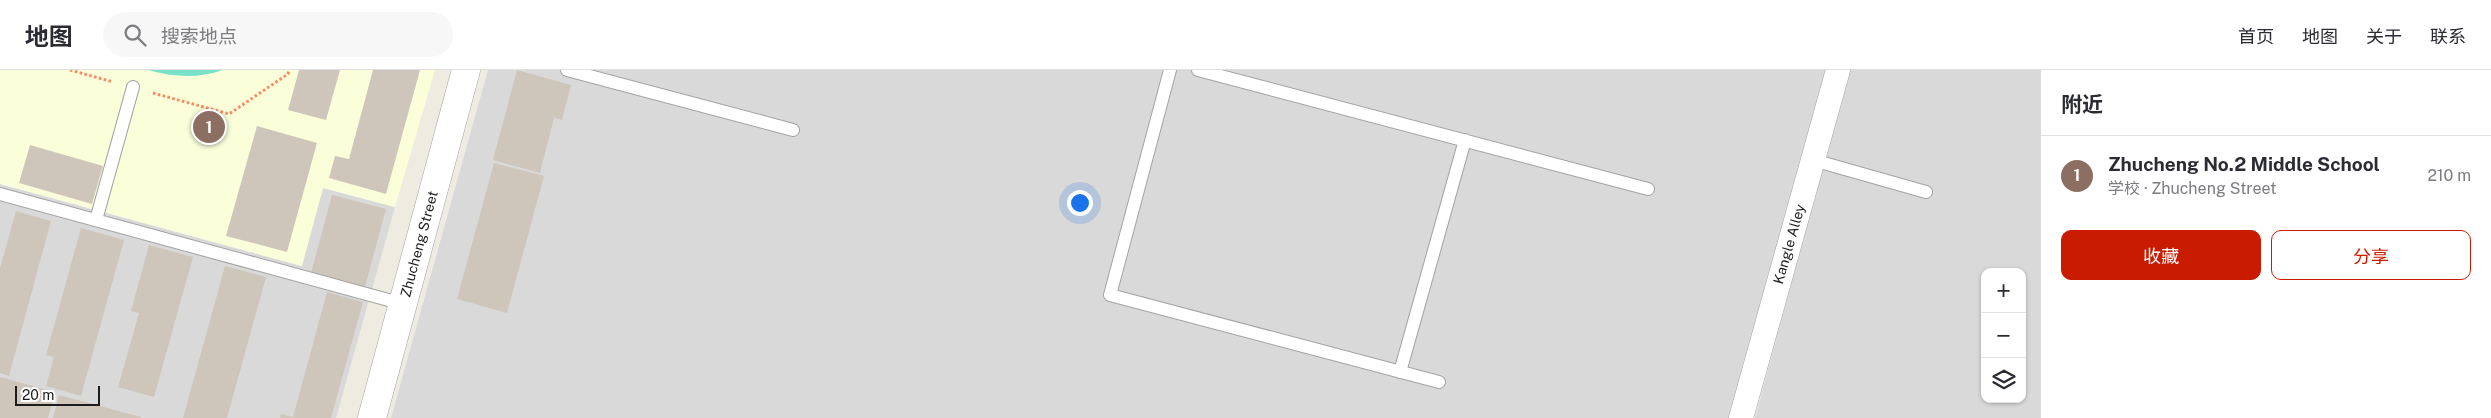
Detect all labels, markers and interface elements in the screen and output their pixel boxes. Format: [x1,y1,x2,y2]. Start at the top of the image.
search box [103,12,453,57]
icon: search [121,21,149,49]
text: 地图 [25,22,73,50]
text: 搜索地点 [161,25,237,47]
text: 首页 [2238,26,2274,47]
text: 地图 [2302,26,2338,47]
text: 关于 [2366,26,2402,47]
text: 联系 [2430,26,2466,47]
text: 附近 [2061,92,2103,117]
pin: 1 [193,108,225,146]
text: Zhucheng No.2 Middle School [2108,153,2380,175]
text: 1 [2074,166,2080,185]
text: 210 m [2427,166,2471,185]
text: 学校 · Zhucheng Street [2108,179,2276,198]
street label: Zhucheng Street [397,189,441,299]
your location [1067,190,1093,216]
street label: Kangle Alley [1770,202,1808,286]
button: 收藏 [2061,230,2261,280]
button: 分享 [2271,230,2471,280]
map controls [1981,268,2026,403]
button: + [1981,268,2026,313]
button: − [1981,313,2026,358]
button: layers [1981,358,2026,403]
scale bar [15,383,100,406]
text: 20 m [22,387,54,403]

